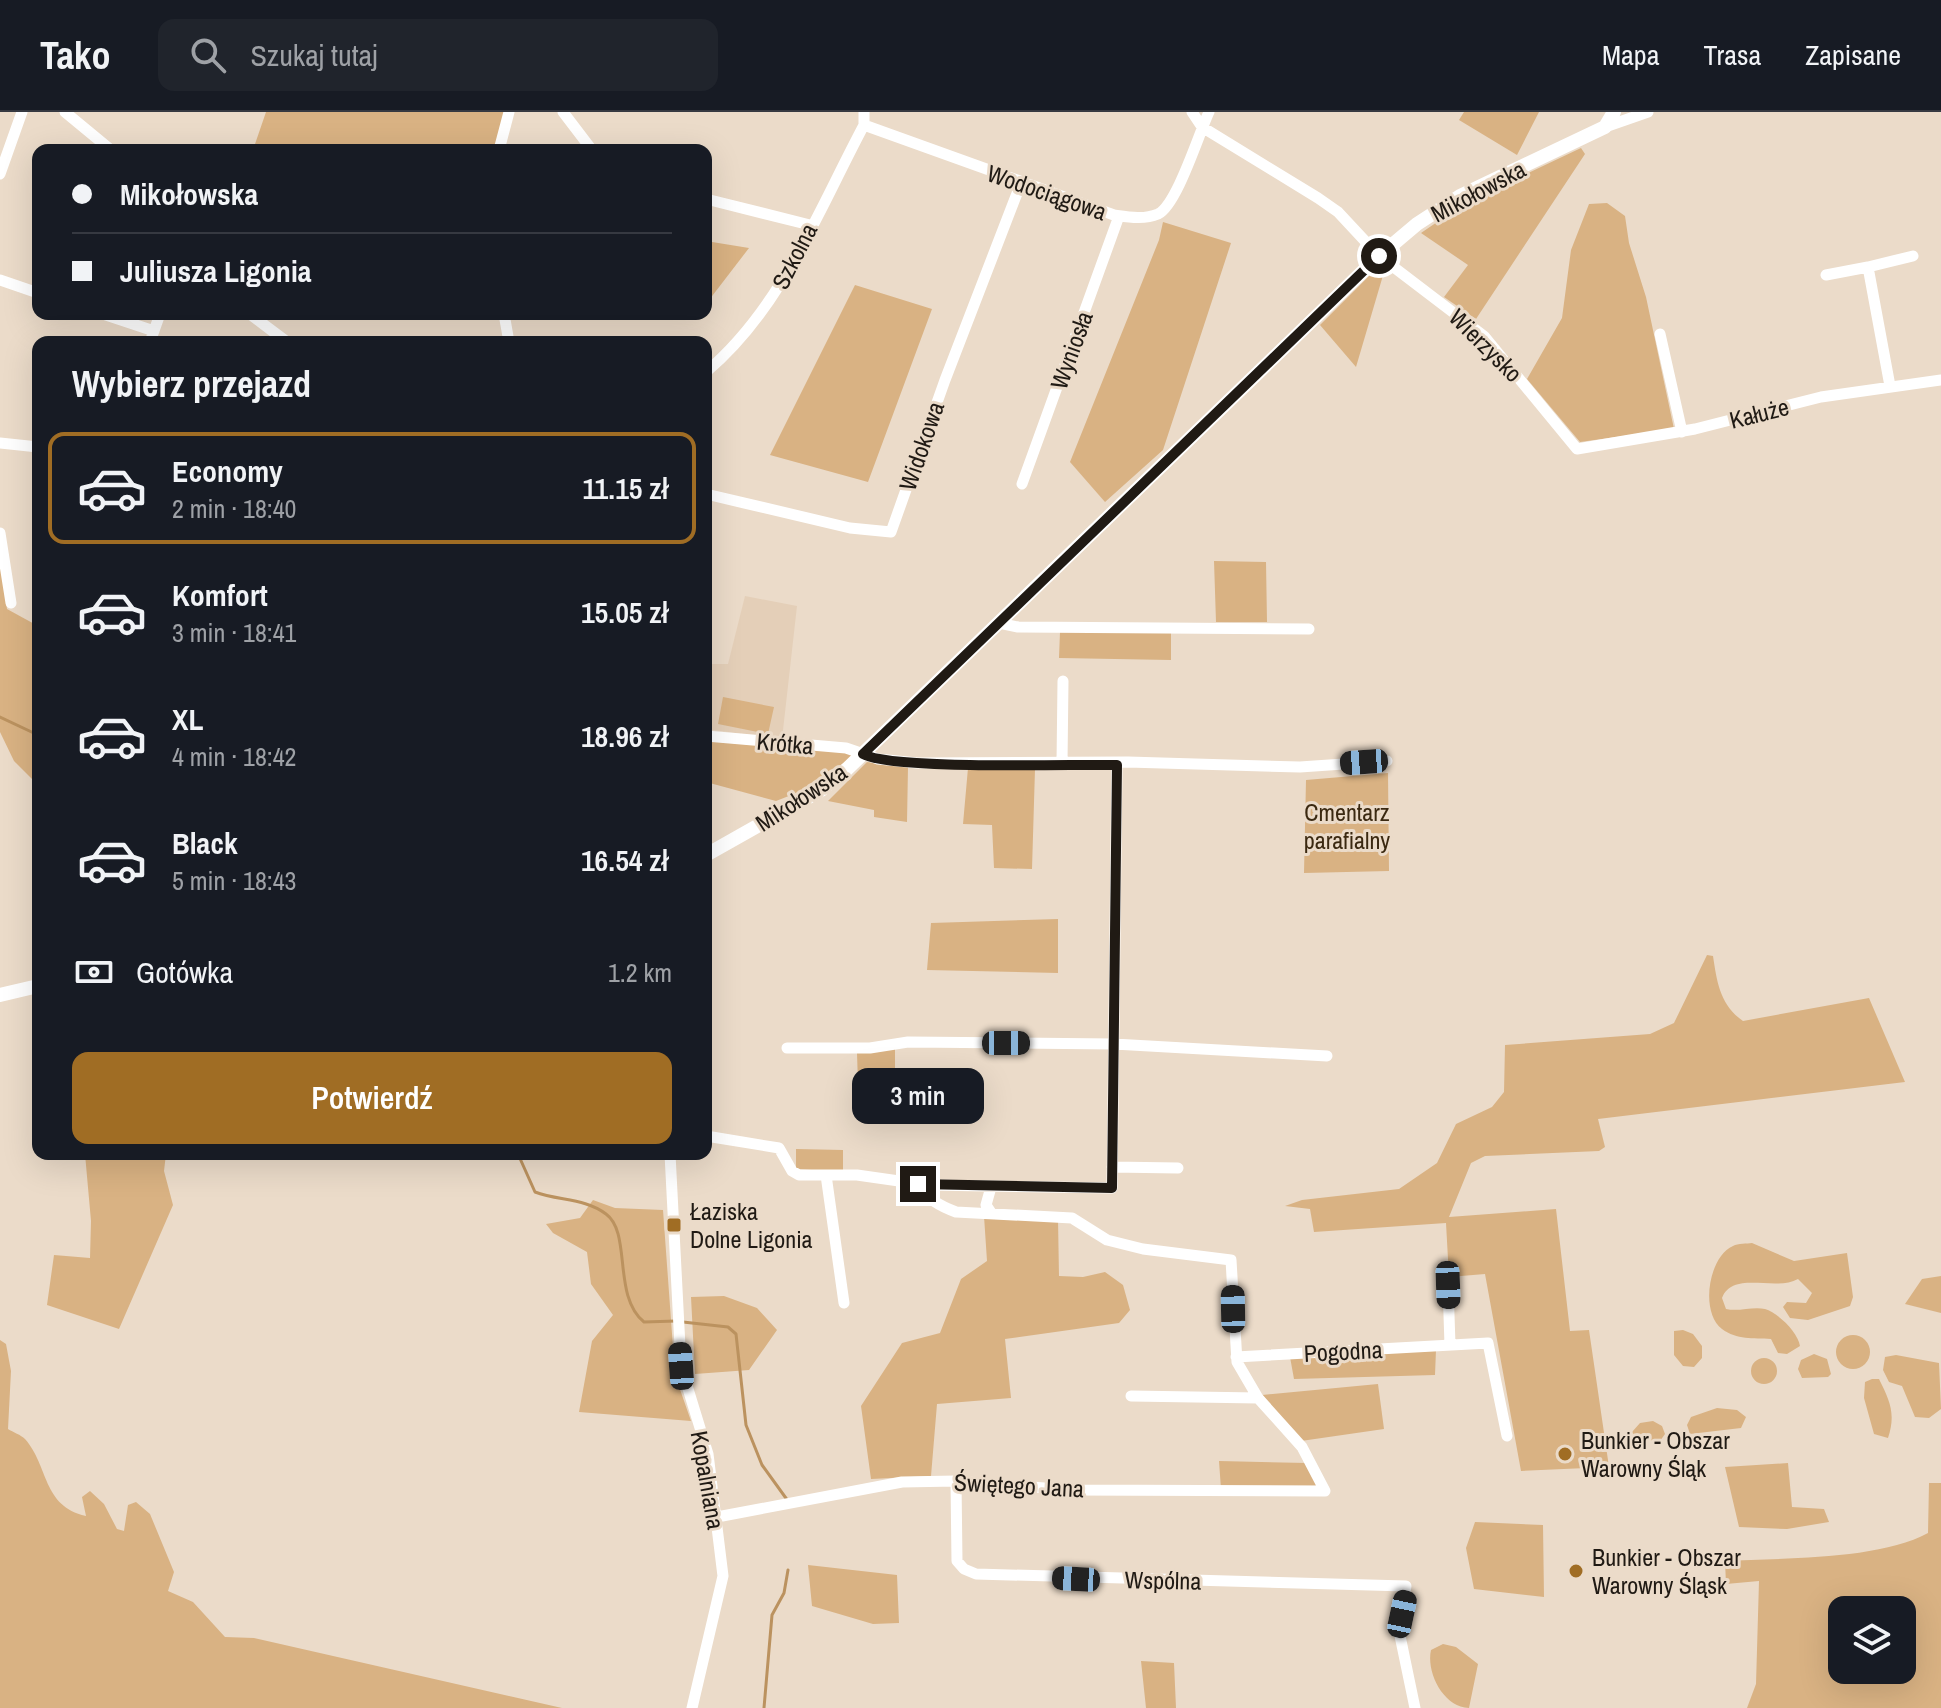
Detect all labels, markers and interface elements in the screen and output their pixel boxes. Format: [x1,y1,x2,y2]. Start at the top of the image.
search box [158,19,718,91]
text: Tako [40,30,110,81]
icon: search [186,33,230,77]
text: Szukaj tutaj [250,35,378,75]
text: Mapa [1602,36,1659,74]
text: Trasa [1703,36,1761,74]
text: Zapisane [1805,36,1901,74]
street label: Mikołowska [1425,153,1531,229]
street label: Wodociągowa [983,157,1111,227]
text: Mikołowska [120,174,258,214]
street label: Szkolna [764,218,824,294]
route start [1361,238,1397,274]
text: Juliusza Ligonia [120,251,311,291]
street label: Wierzysko [1442,301,1530,389]
street label: Wyniosła [1042,307,1100,393]
text: Wybierz przejazd [72,360,311,408]
street label: Kałuże [1726,390,1792,436]
street label: Widokowa [891,397,951,495]
text: Economy [172,451,283,491]
icon: car [76,452,148,524]
text: 11.15 zł [582,468,668,508]
text: 2 min · 18:40 [172,491,296,526]
text: Komfort [172,575,268,615]
icon: car [76,576,148,648]
text: 15.05 zł [581,592,668,632]
text: 3 min · 18:41 [172,615,296,650]
text: XL [172,699,203,739]
icon: car [76,700,148,772]
text: 18.96 zł [581,716,668,756]
street label: Krótka [755,725,815,761]
text: 4 min · 18:42 [172,739,296,774]
car [1339,748,1389,776]
street label: Mikołowska [749,756,853,838]
park label: Cmentarz parafialny [1304,796,1390,856]
text: Black [172,823,238,863]
icon: car [76,824,148,896]
text: 16.54 zł [581,840,668,880]
text: 5 min · 18:43 [172,863,296,898]
icon: cash [72,950,116,994]
text: Gotówka [136,952,233,992]
text: 1.2 km [608,955,672,990]
car [982,1031,1030,1055]
button: Potwierdź [72,1052,672,1144]
callout: 3 min [852,1068,984,1124]
text: 3 min [891,1078,945,1113]
route end [900,1166,936,1202]
place label: Łaziska Dolne Ligonia [690,1195,813,1255]
marker: Łaziska Dolne Ligonia [665,1216,683,1234]
car [1435,1261,1461,1309]
car [1221,1285,1245,1333]
street label: Pogodna [1303,1333,1383,1369]
car [667,1341,695,1391]
place label: Bunkier - Obszar Warowny Śląk [1581,1424,1730,1484]
street label: Kopalniana [684,1428,732,1532]
marker: Bunkier - Obszar Warowny Śląk [1556,1445,1574,1463]
street label: Świętego Jana [953,1466,1085,1504]
place label: Bunkier - Obszar Warowny Śląsk [1592,1541,1741,1601]
marker: Bunkier - Obszar Warowny Śląsk [1567,1562,1585,1580]
street label: Wspólna [1124,1563,1202,1597]
car [1051,1566,1101,1592]
car [1385,1588,1419,1640]
map controls [1828,1596,1916,1684]
button: layers [1828,1596,1916,1684]

